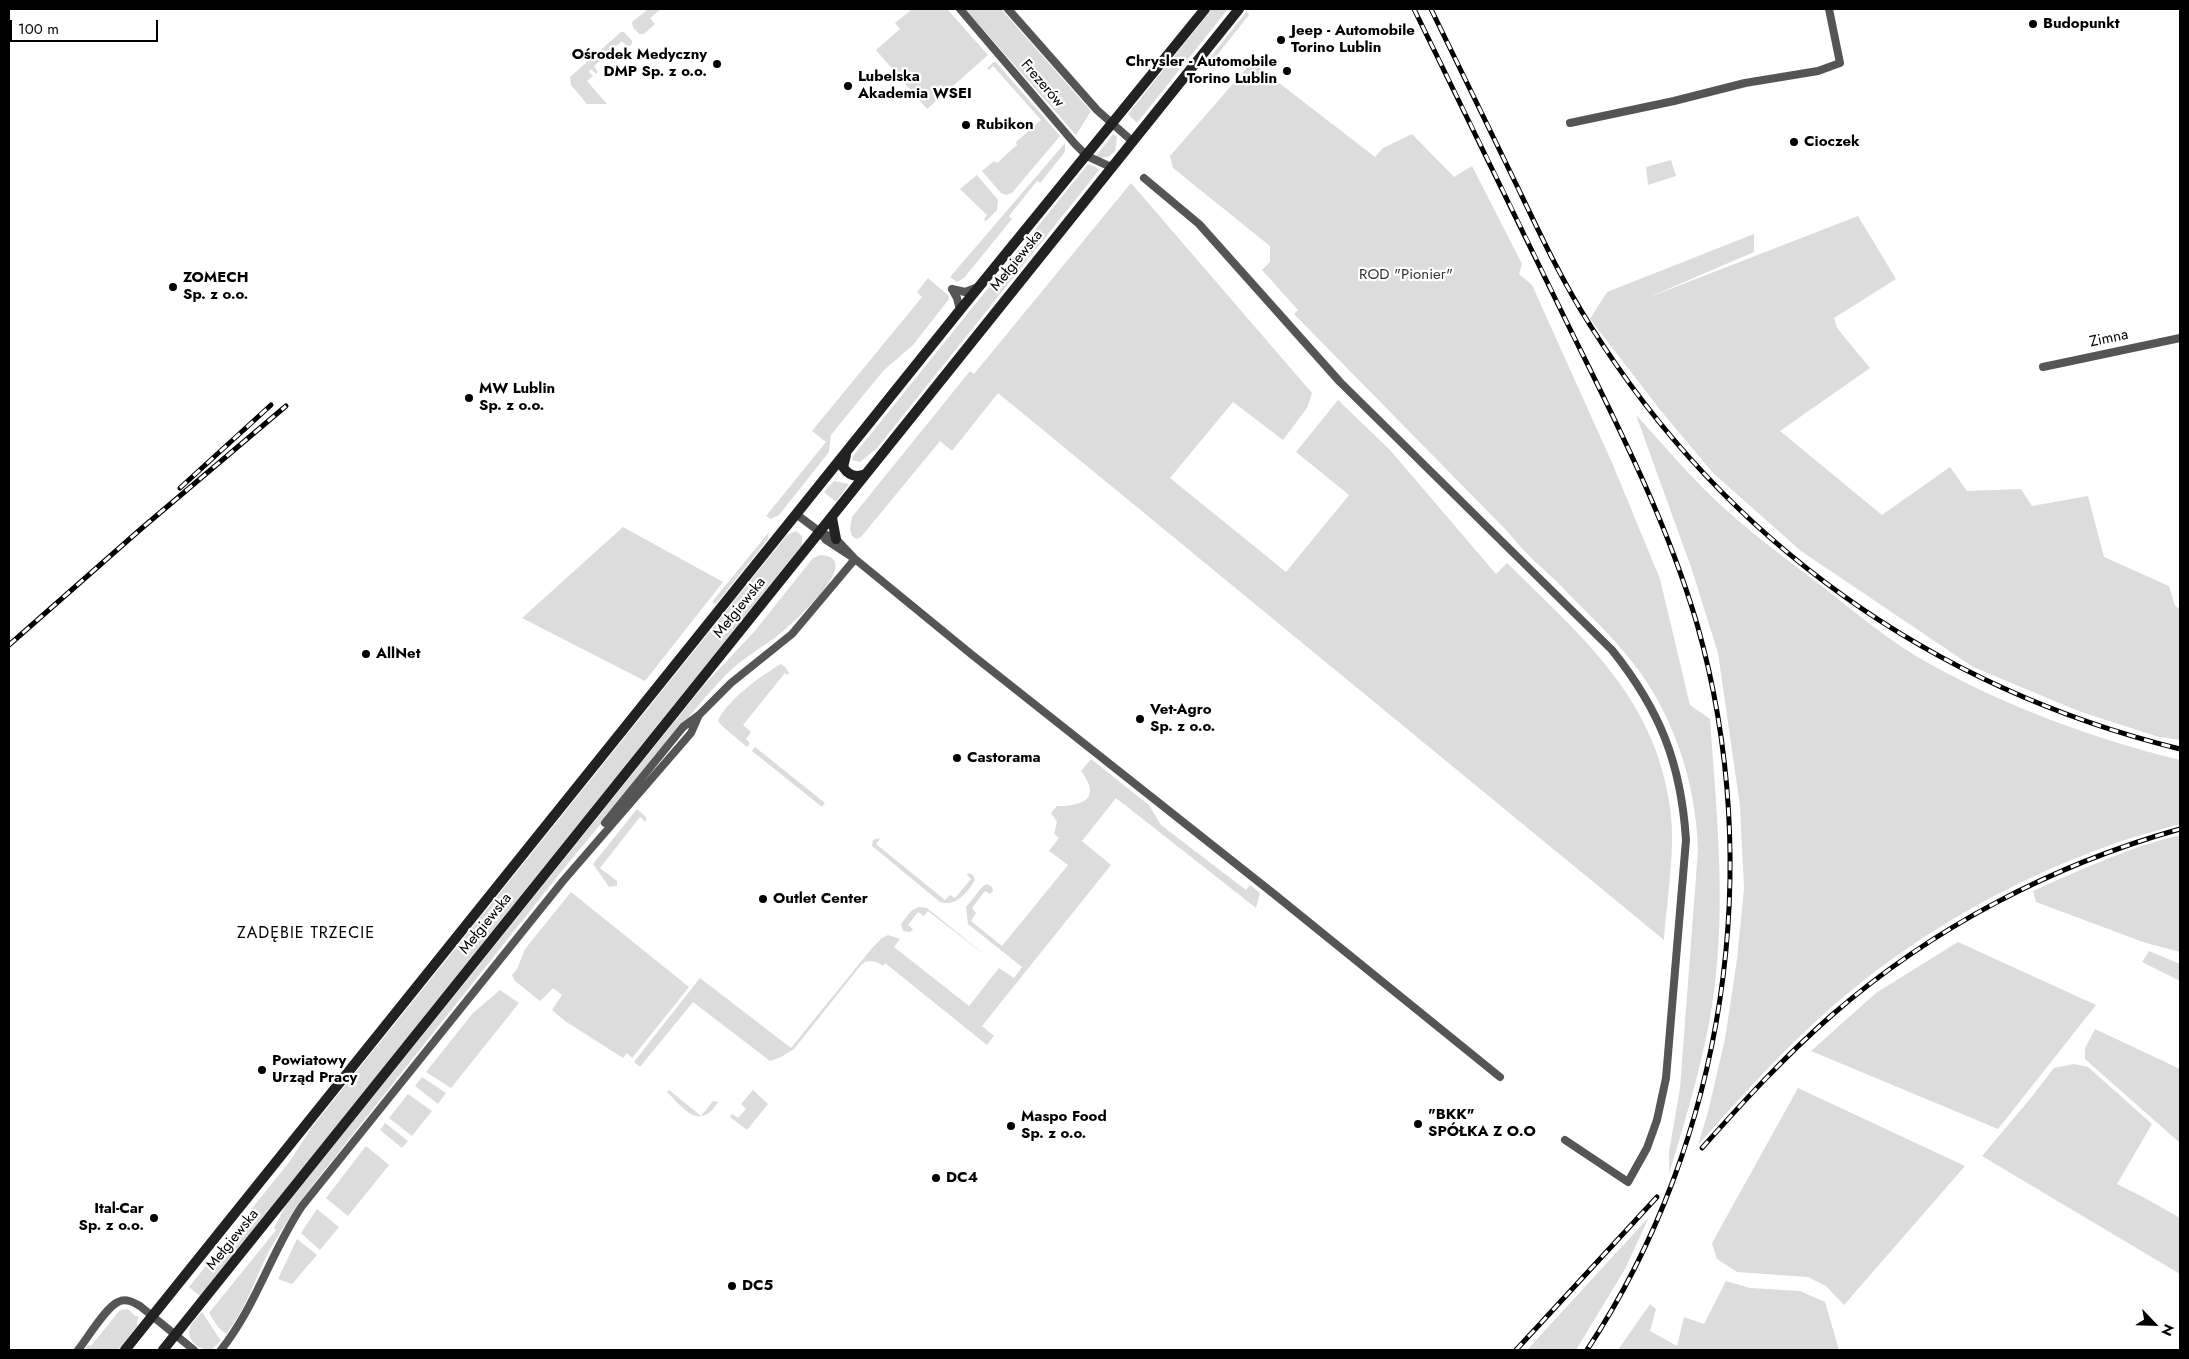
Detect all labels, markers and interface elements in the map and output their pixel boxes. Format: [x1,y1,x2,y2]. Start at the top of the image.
scale bar [12,10,160,42]
place label: Budopunkt [2043,15,2120,33]
text: 100 m [18,18,59,40]
marker: Budopunkt [2027,18,2039,30]
place label: Jeep - Automobile Torino Lublin [1291,22,1415,57]
marker: Jeep - Automobile Torino Lublin [1275,34,1287,46]
place label: Ośrodek Medyczny DMP Sp. z o.o. [572,46,707,81]
place label: Chrysler - Automobile Torino Lublin [1125,53,1277,88]
street label: Frezerów [1016,57,1068,111]
marker: Ośrodek Medyczny DMP Sp. z o.o. [711,58,723,70]
marker: Chrysler - Automobile Torino Lublin [1281,65,1293,77]
place label: Lubelska Akademia WSEI [858,68,972,103]
marker: Lubelska Akademia WSEI [842,80,854,92]
place label: Rubikon [976,116,1034,134]
marker: Rubikon [960,119,972,131]
place label: Cioczek [1804,133,1860,151]
marker: Cioczek [1788,136,1800,148]
street label: Mełgiewska [987,227,1047,295]
park label: ROD "Pionier" [1359,266,1453,284]
place label: ZOMECH Sp. z o.o. [183,269,249,304]
marker: ZOMECH Sp. z o.o. [167,281,179,293]
street label: Zimna [2088,326,2130,352]
place label: MW Lublin Sp. z o.o. [479,380,555,415]
marker: MW Lublin Sp. z o.o. [463,392,475,404]
street label: Mełgiewska [710,574,770,642]
place label: AllNet [376,645,420,663]
marker: AllNet [360,648,372,660]
place label: Vet-Agro Sp. z o.o. [1150,701,1215,736]
marker: Vet-Agro Sp. z o.o. [1134,713,1146,725]
place label: Castorama [967,749,1041,767]
marker: Castorama [951,752,963,764]
street label: Mełgiewska [456,890,516,958]
place label: Outlet Center [773,890,868,908]
marker: Outlet Center [757,893,769,905]
district label: ZADĘBIE TRZECIE [235,924,377,944]
place label: Powiatowy Urząd Pracy [272,1052,357,1087]
marker: Powiatowy Urząd Pracy [256,1064,268,1076]
place label: "BKK" SPÓŁKA Z O.O [1428,1106,1536,1141]
place label: Maspo Food Sp. z o.o. [1021,1108,1107,1143]
marker: "BKK" SPÓŁKA Z O.O [1412,1118,1424,1130]
marker: Maspo Food Sp. z o.o. [1005,1120,1017,1132]
place label: DC4 [946,1169,978,1187]
marker: DC4 [930,1172,942,1184]
place label: Ital-Car Sp. z o.o. [79,1200,144,1235]
street label: Mełgiewska [203,1206,263,1274]
marker: Ital-Car Sp. z o.o. [148,1212,160,1224]
place label: DC5 [742,1277,773,1295]
marker: DC5 [726,1280,738,1292]
north arrow [2129,1299,2179,1349]
text: N [2156,1321,2179,1339]

